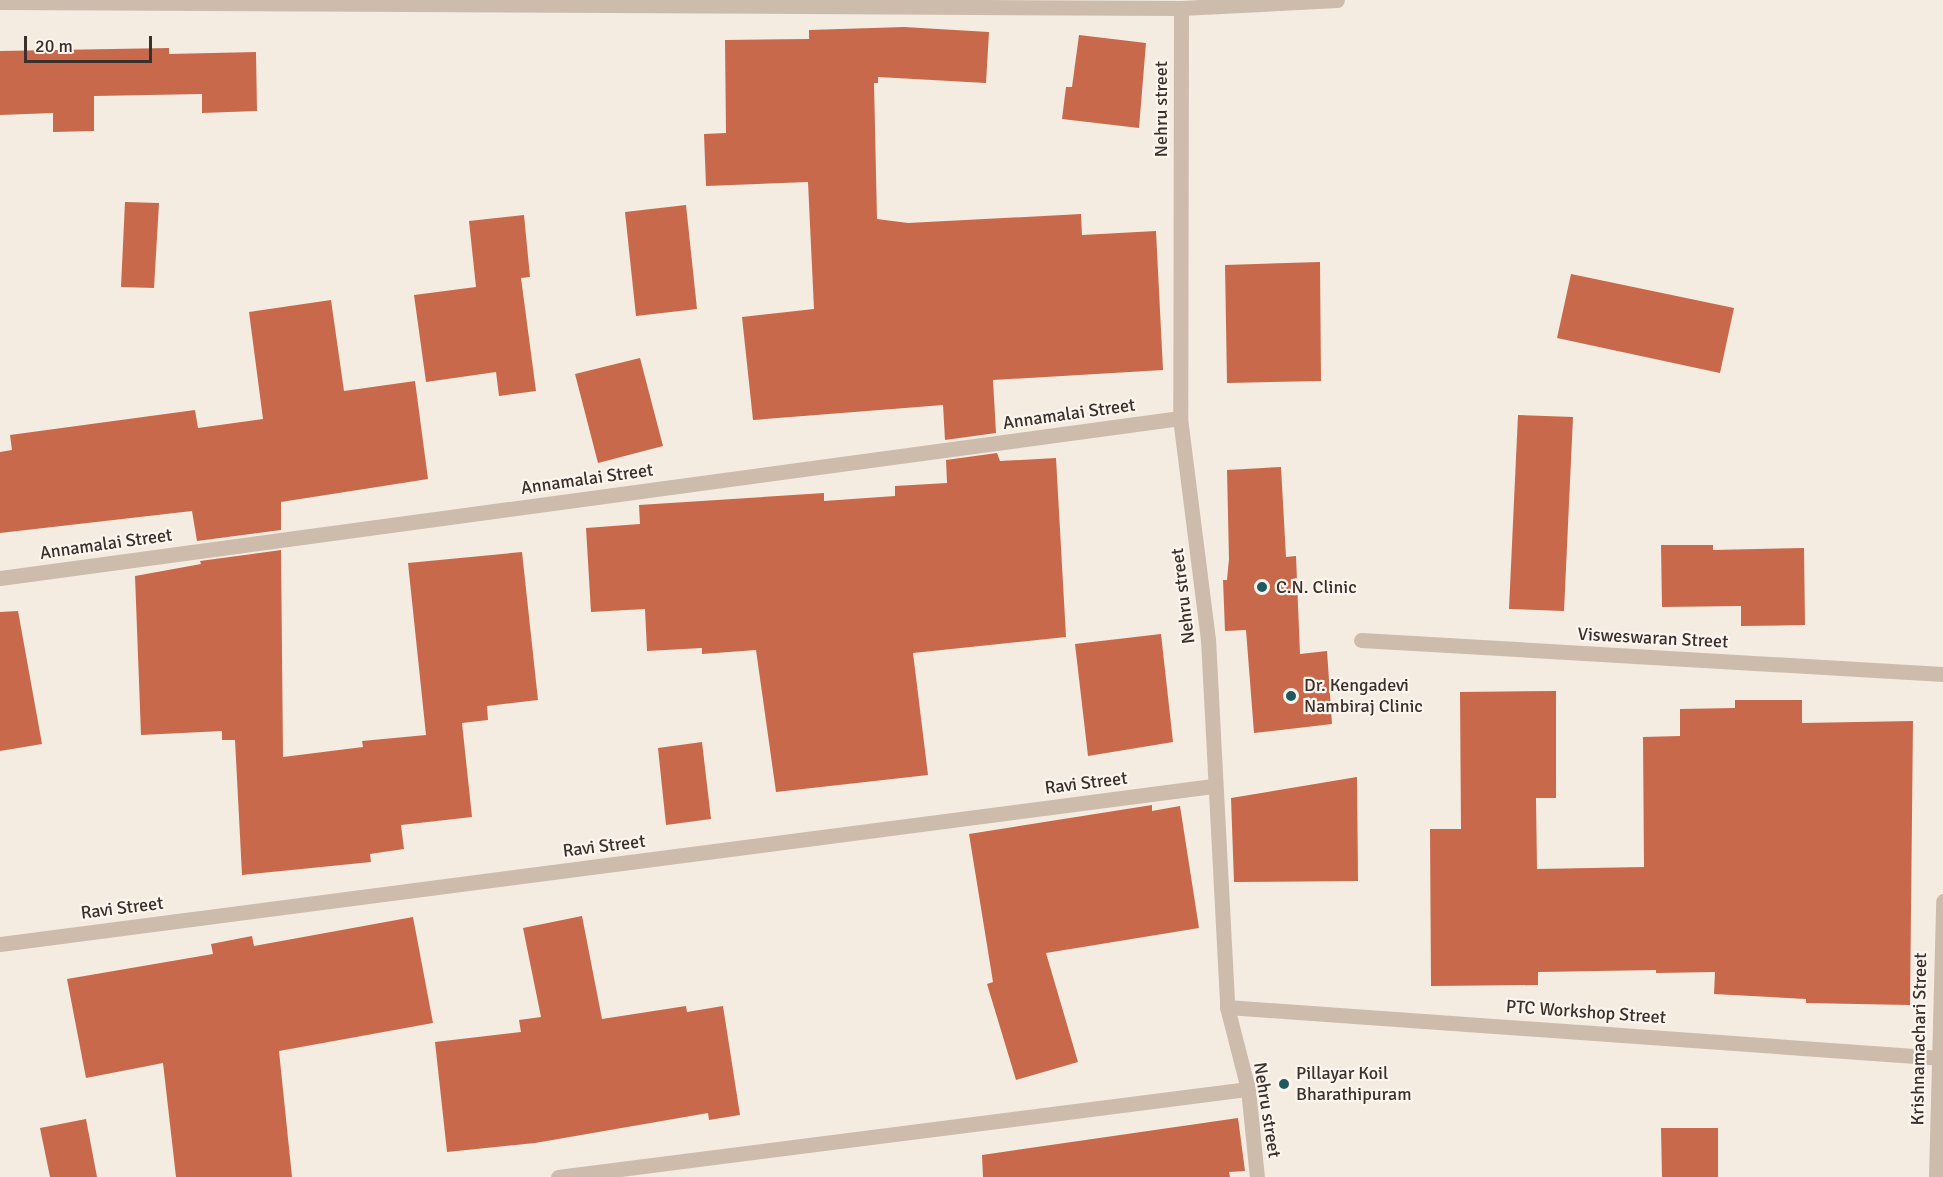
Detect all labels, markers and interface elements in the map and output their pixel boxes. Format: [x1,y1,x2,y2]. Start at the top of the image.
scale bar [27,24,154,62]
text: 20 m [35,35,73,57]
street label: Nehru street [1150,61,1172,157]
street label: Annamalai Street [1001,394,1137,434]
street label: Annamalai Street [519,459,655,499]
street label: Annamalai Street [38,524,174,564]
street label: Nehru street [1166,547,1200,645]
place label: C.N. Clinic [1276,576,1357,598]
marker: C.N. Clinic [1253,578,1271,596]
street label: Visweswaran Street [1577,623,1729,653]
place label: Dr. Kengadevi Nambiraj Clinic [1304,675,1423,718]
marker: Dr. Kengadevi Nambiraj Clinic [1282,687,1300,705]
street label: Ravi Street [1043,767,1129,799]
street label: Ravi Street [561,830,647,862]
street label: Ravi Street [79,892,165,924]
street label: Krishnamachari Street [1907,953,1931,1125]
street label: PTC Workshop Street [1505,996,1667,1028]
street label: Nehru street [1249,1061,1285,1159]
place label: Pillayar Koil Bharathipuram [1296,1063,1412,1106]
marker: Pillayar Koil Bharathipuram [1277,1077,1291,1091]

